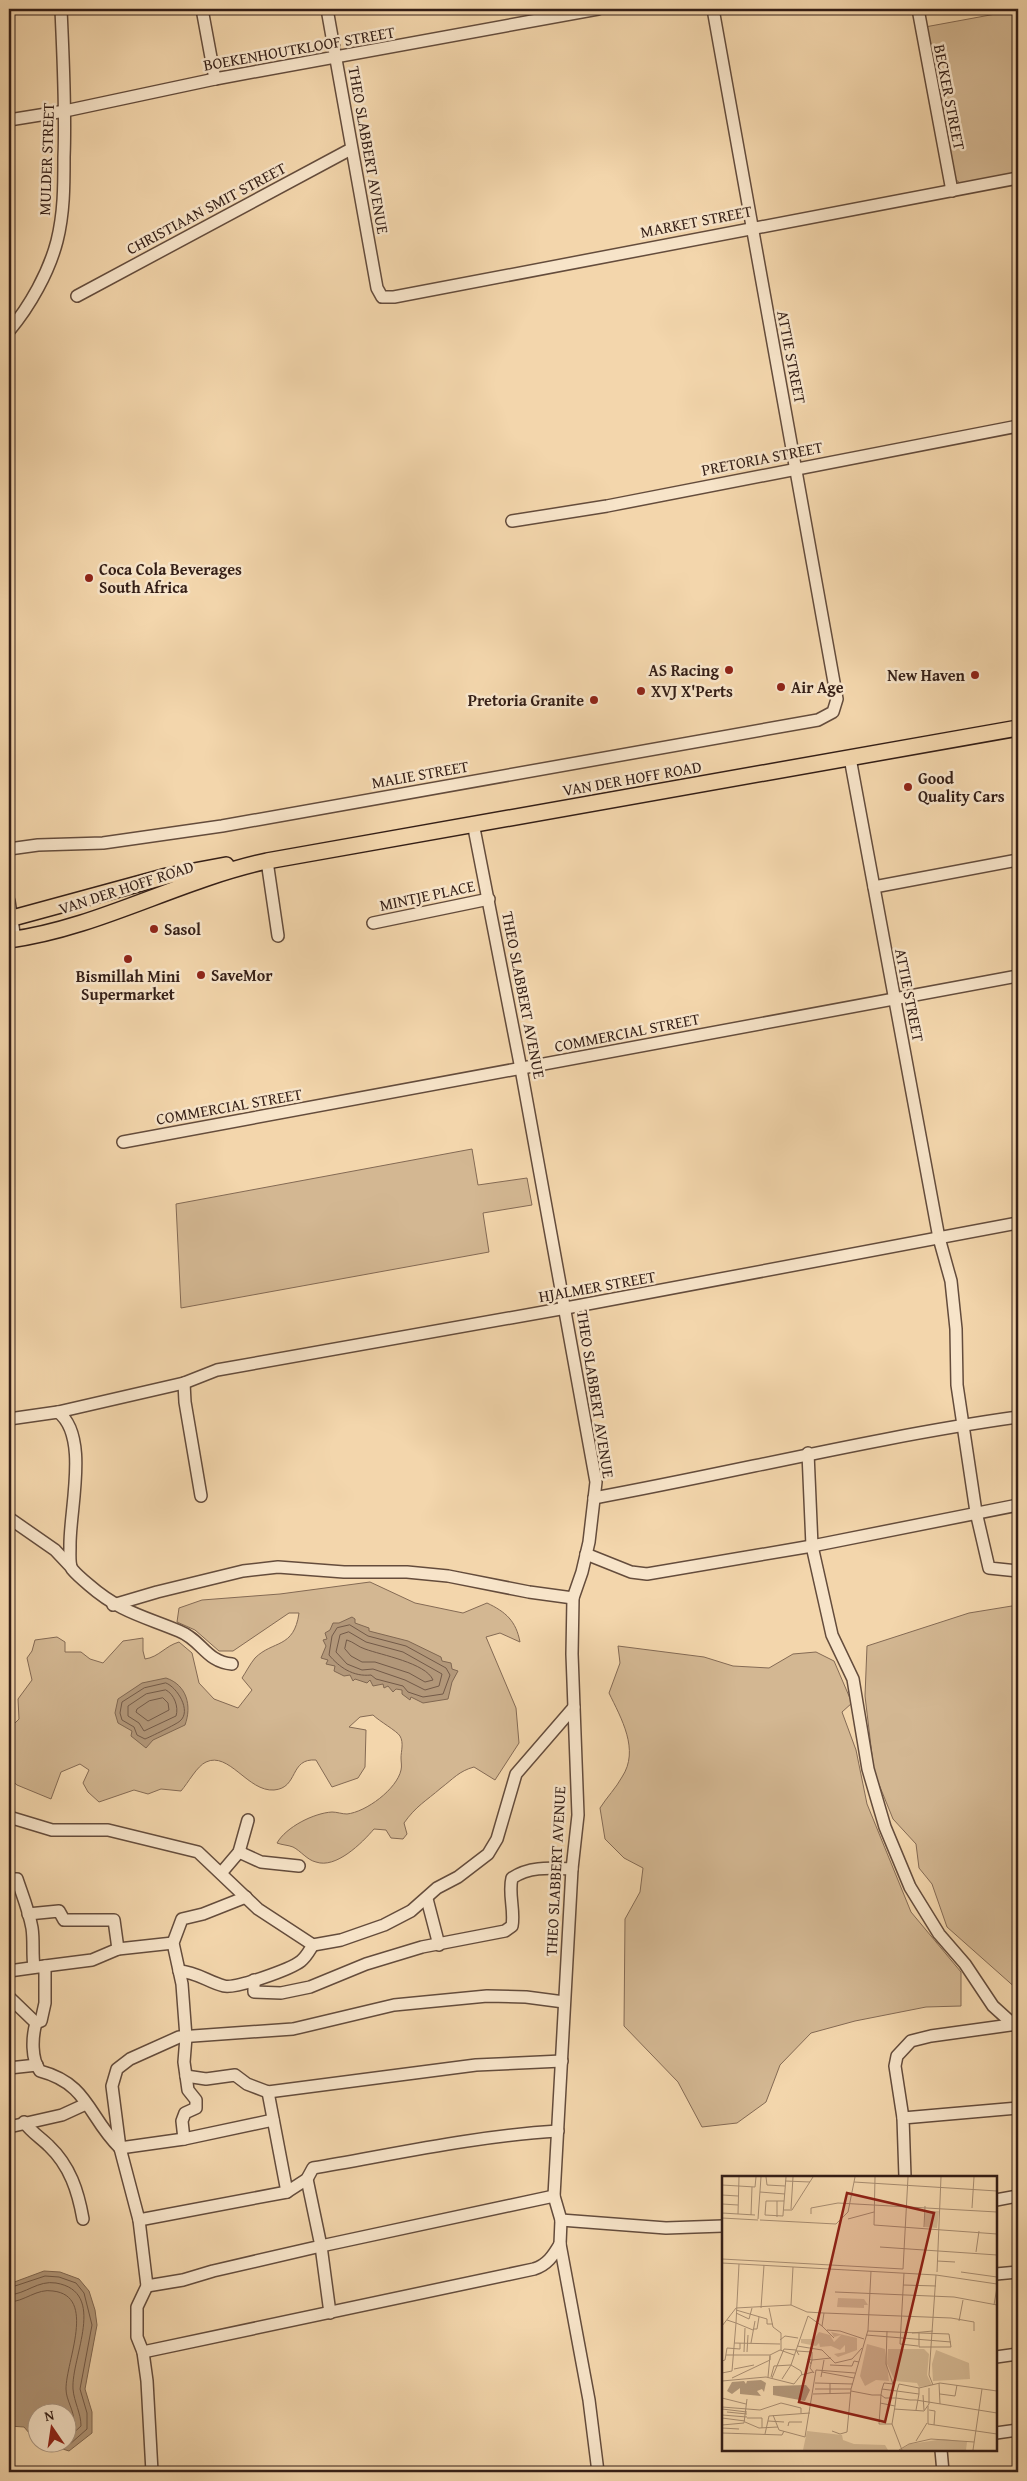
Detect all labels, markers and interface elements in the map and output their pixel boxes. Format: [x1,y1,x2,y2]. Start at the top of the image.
street label: BOEKENHOUTKLOOF STREET [201,19,397,77]
street label: BECKER STREET [928,42,972,152]
street label: THEO SLABBERT AVENUE [342,64,396,236]
street label: MULDER STREET [32,102,60,216]
street label: CHRISTIAAN SMIT STREET [122,156,290,260]
street label: MARKET STREET [638,198,754,244]
street label: ATTIE STREET [771,308,813,406]
street label: PRETORIA STREET [699,434,825,482]
place label: Coca Cola Beverages South Africa [99,557,242,599]
marker: Coca Cola Beverages South Africa [83,572,95,584]
place label: AS Racing [649,658,720,682]
place label: New Haven [887,663,966,687]
marker: AS Racing [723,664,735,676]
marker: New Haven [969,669,981,681]
place label: Air Age [791,675,844,699]
place label: XVJ X'Perts [651,679,733,703]
marker: Air Age [775,681,787,693]
marker: XVJ X'Perts [635,685,647,697]
place label: Pretoria Granite [468,688,584,712]
marker: Pretoria Granite [588,694,600,706]
street label: MALIE STREET [370,754,471,794]
street label: VAN DER HOFF ROAD [561,754,704,802]
place label: Good Quality Cars [918,766,1005,808]
marker: Good Quality Cars [902,781,914,793]
street label: VAN DER HOFF ROAD [55,854,197,920]
street label: MINTJE PLACE [377,873,477,917]
street label: THEO SLABBERT AVENUE [496,909,552,1081]
place label: Sasol [164,917,201,941]
marker: Sasol [148,923,160,935]
street label: ATTIE STREET [889,946,931,1044]
marker: Bismillah Mini Supermarket [122,953,134,965]
place label: SaveMor [211,963,273,987]
place label: Bismillah Mini Supermarket [76,964,180,1006]
marker: SaveMor [195,969,207,981]
street label: COMMERCIAL STREET [552,1006,702,1058]
street label: COMMERCIAL STREET [154,1081,304,1131]
street label: HJALMER STREET [537,1264,657,1308]
street label: THEO SLABBERT AVENUE [571,1308,621,1480]
street label: THEO SLABBERT AVENUE [539,1786,571,1956]
inset map [722,2176,997,2451]
north arrow [28,2404,78,2454]
text: N [42,2404,57,2426]

